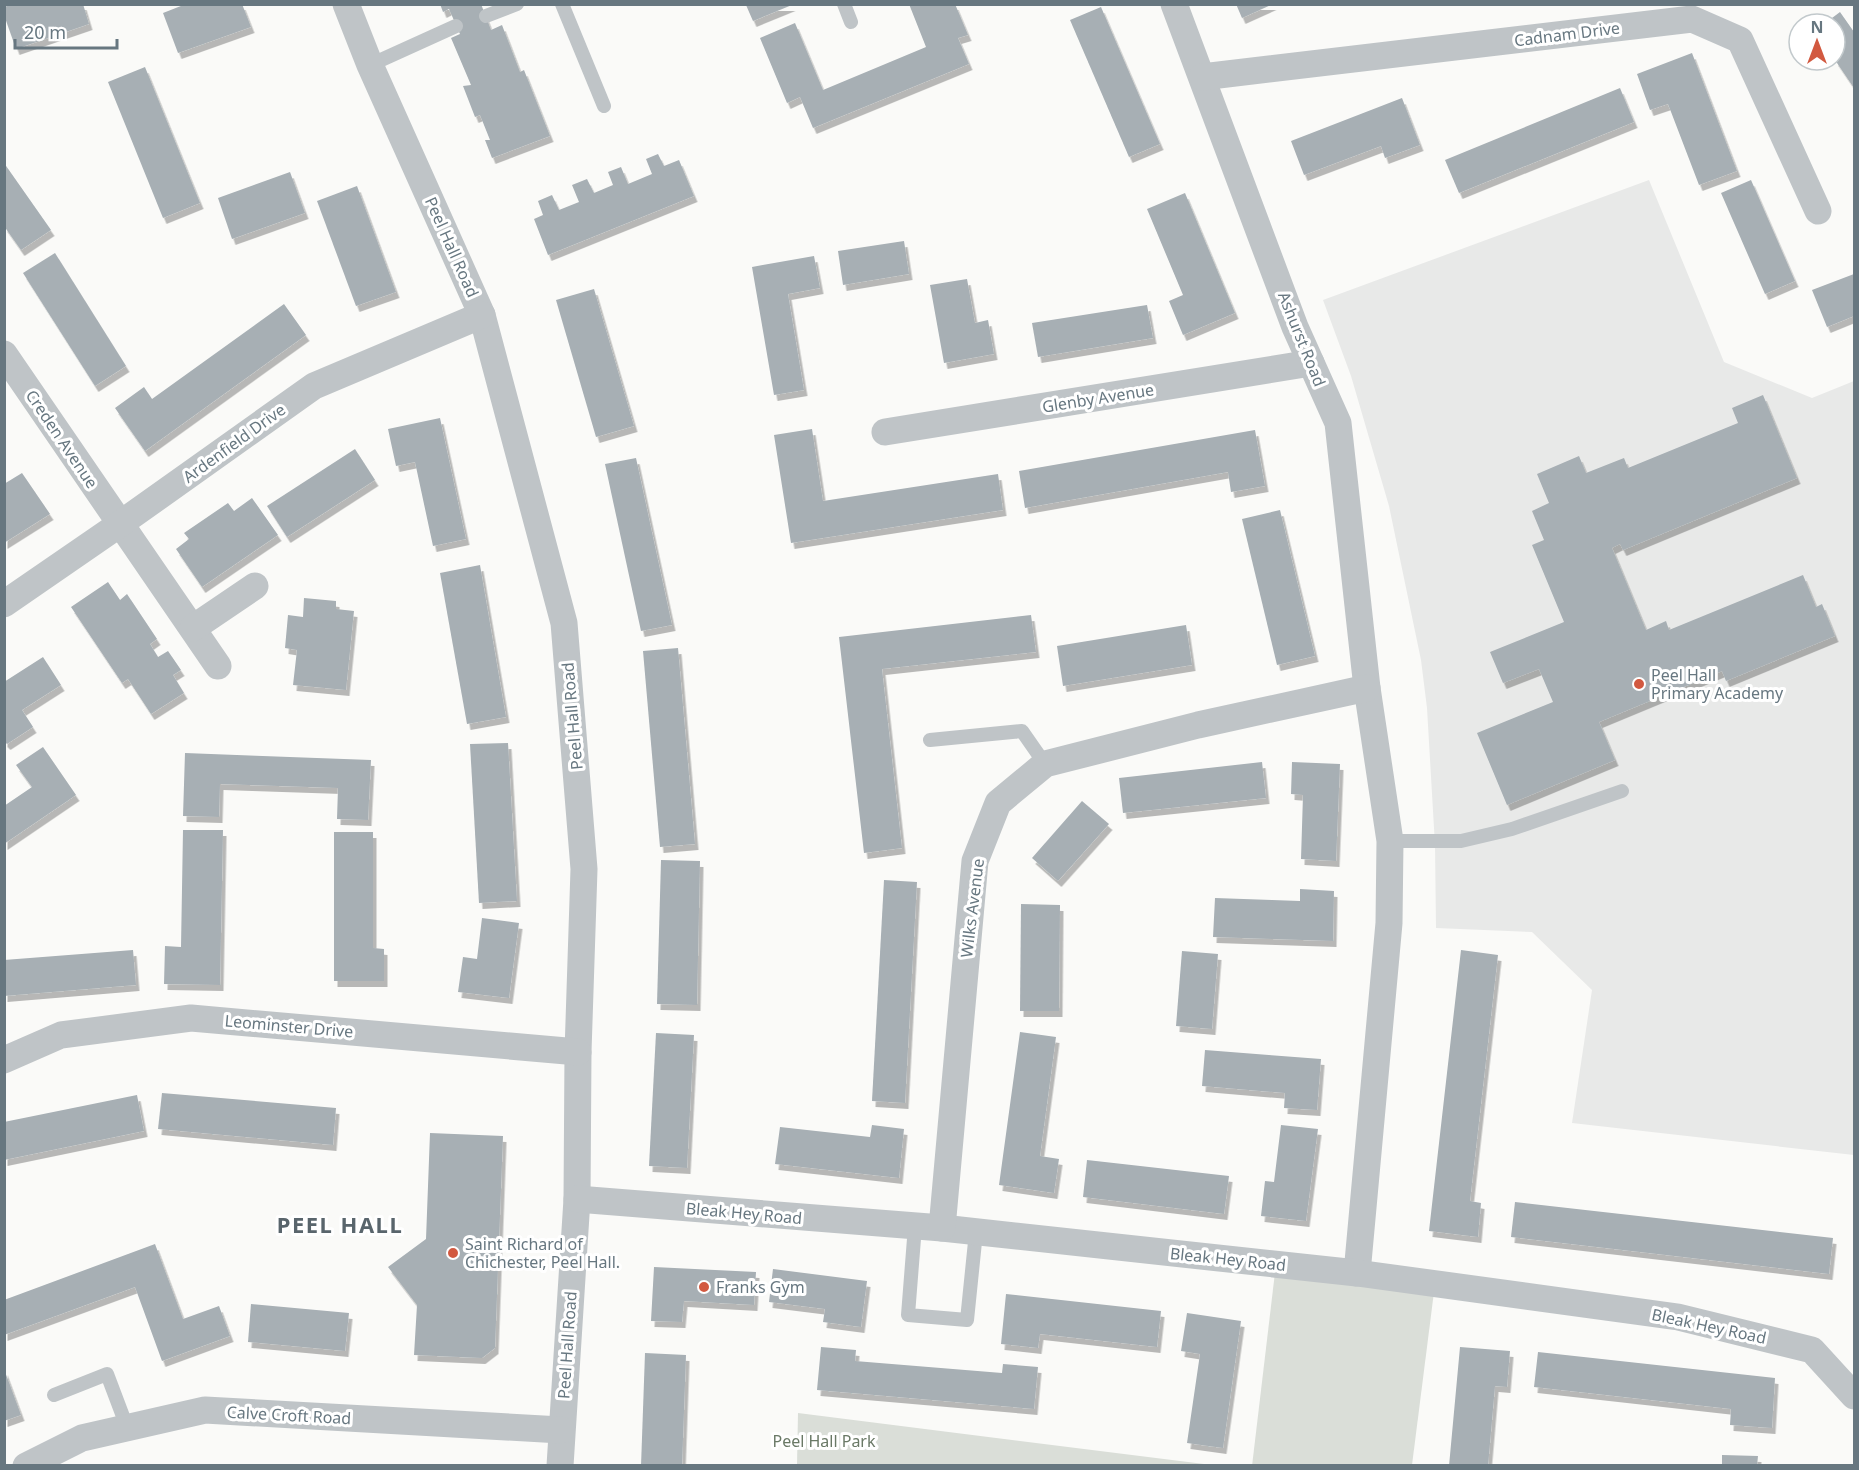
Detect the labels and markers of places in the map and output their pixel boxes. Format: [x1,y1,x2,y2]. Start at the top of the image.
place label: Peel Hall Primary Academy [1651,664,1784,704]
marker: Peel Hall Primary Academy [1632,677,1646,691]
place label: Saint Richard of Chichester, Peel Hall. [465,1233,620,1273]
marker: Saint Richard of Chichester, Peel Hall. [446,1246,460,1260]
place label: Franks Gym [716,1276,805,1298]
marker: Franks Gym [697,1280,711,1294]

